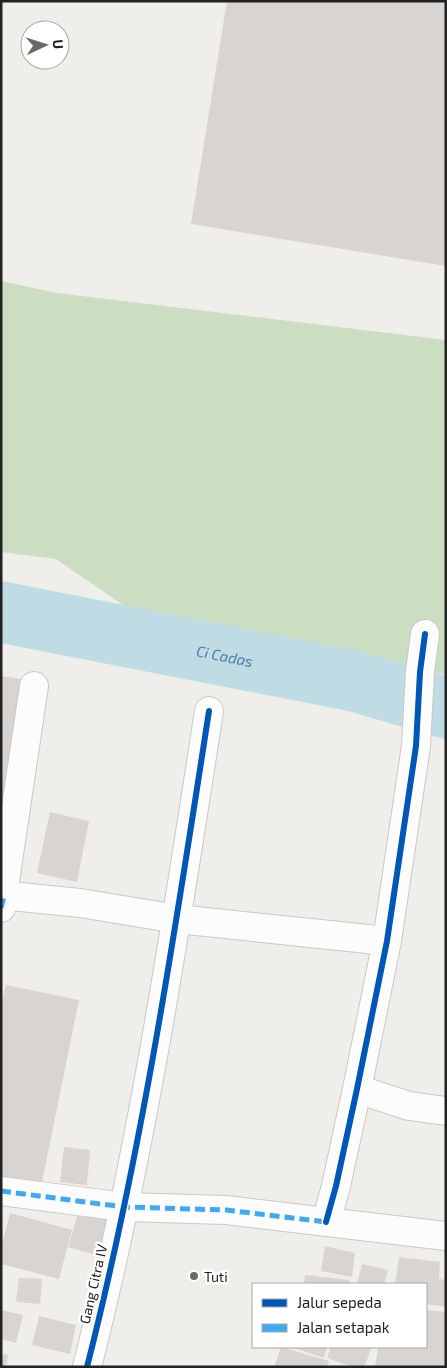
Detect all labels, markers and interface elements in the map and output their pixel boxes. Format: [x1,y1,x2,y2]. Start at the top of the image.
north arrow [20,20,70,70]
text: U [50,39,67,49]
water label: Ci Cadas [195,641,255,670]
street label: Gang Citra IV [76,1242,110,1325]
place label: Tuti [204,1268,228,1285]
marker: Tuti [188,1270,200,1282]
legend [252,1283,427,1348]
text: Jalur sepeda [297,1293,382,1311]
text: Jalan setapak [297,1318,390,1336]

